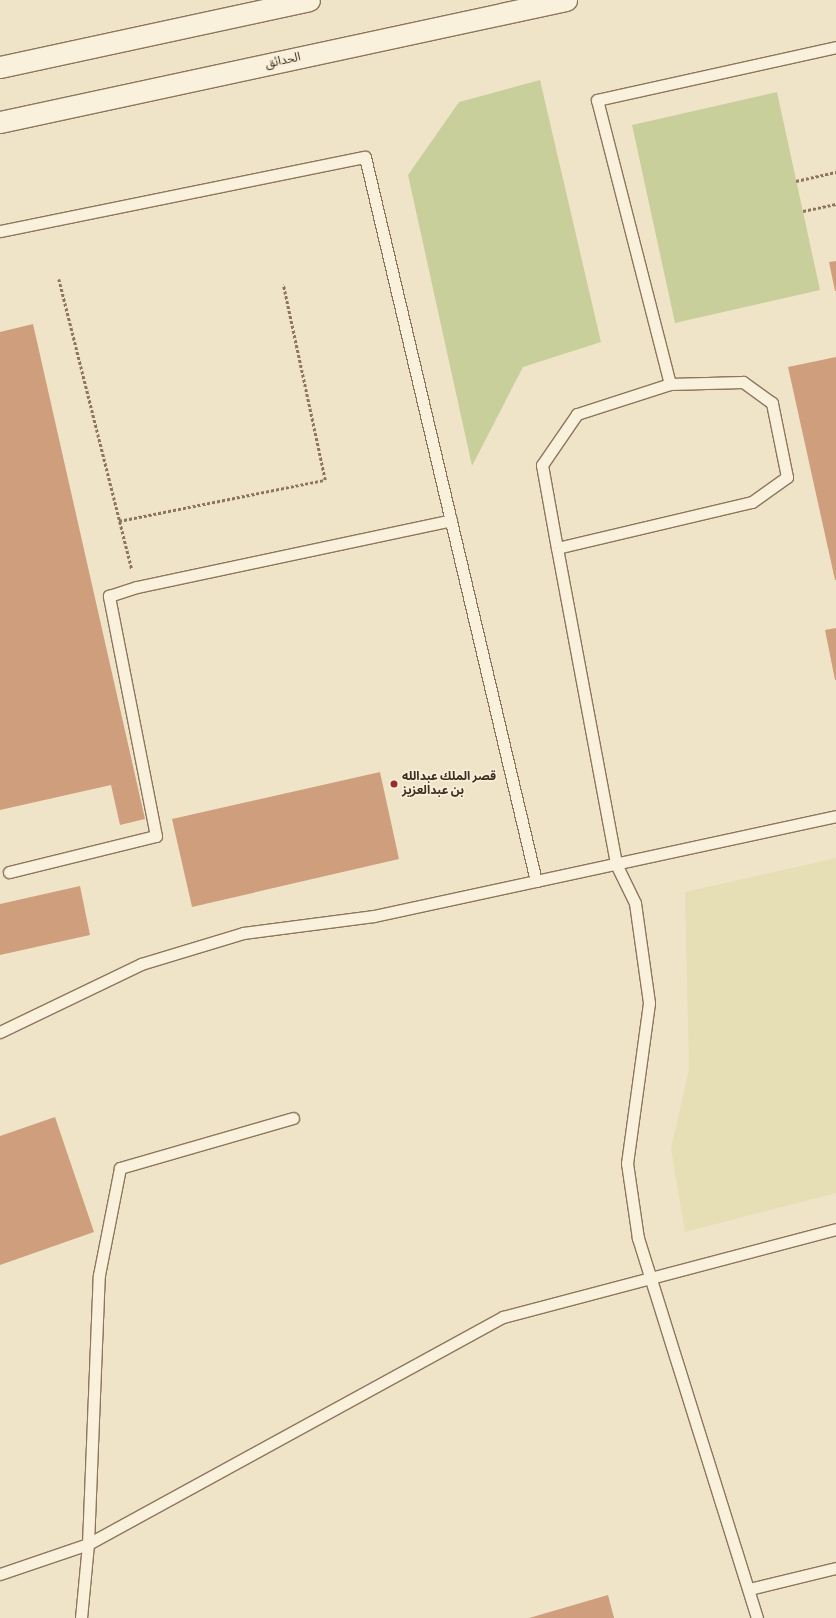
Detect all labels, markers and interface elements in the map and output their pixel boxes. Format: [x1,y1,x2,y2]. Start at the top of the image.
street label: الحدائق [264,50,302,72]
place label: قصر الملك عبدالله بن عبدالعزيز [402,770,496,798]
marker: قصر الملك عبدالله بن عبدالعزيز [389,779,399,789]

